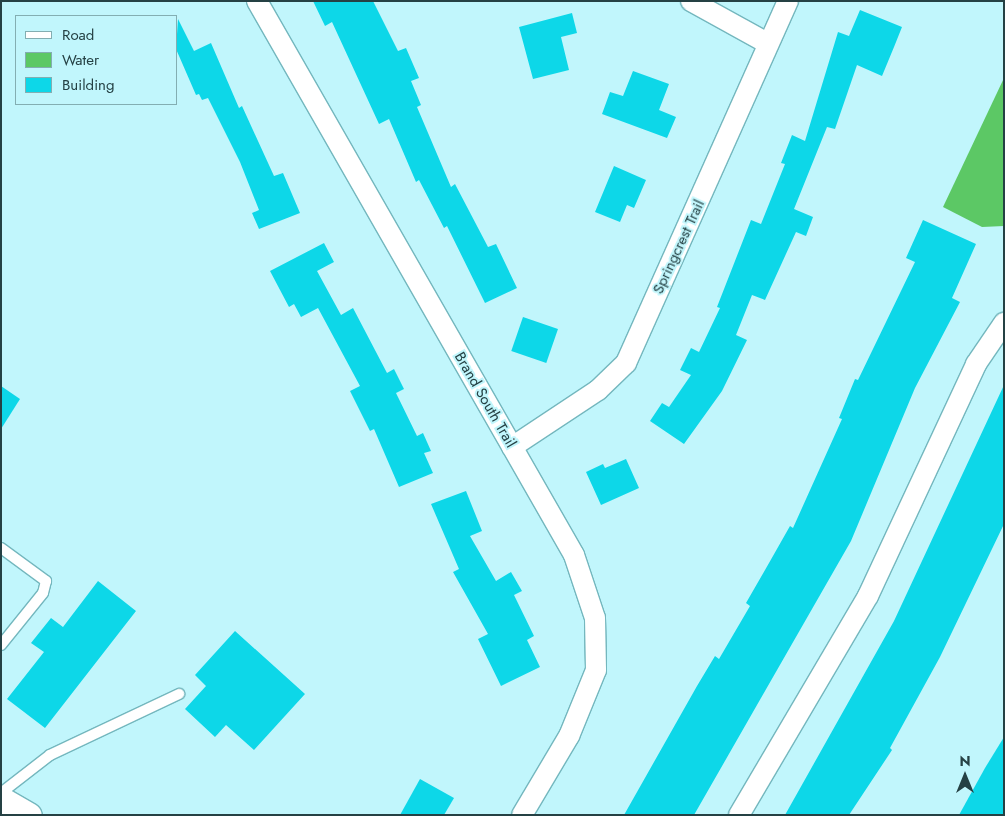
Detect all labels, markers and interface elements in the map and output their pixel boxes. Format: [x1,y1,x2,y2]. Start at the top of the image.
legend [15,15,178,105]
text: Road [62,24,94,46]
text: Water [62,49,99,71]
text: Building [62,74,114,96]
street label: Springcrest Trail [649,197,709,297]
street label: Brand South Trail [450,349,520,451]
north arrow [940,751,990,801]
text: N [959,751,971,771]

